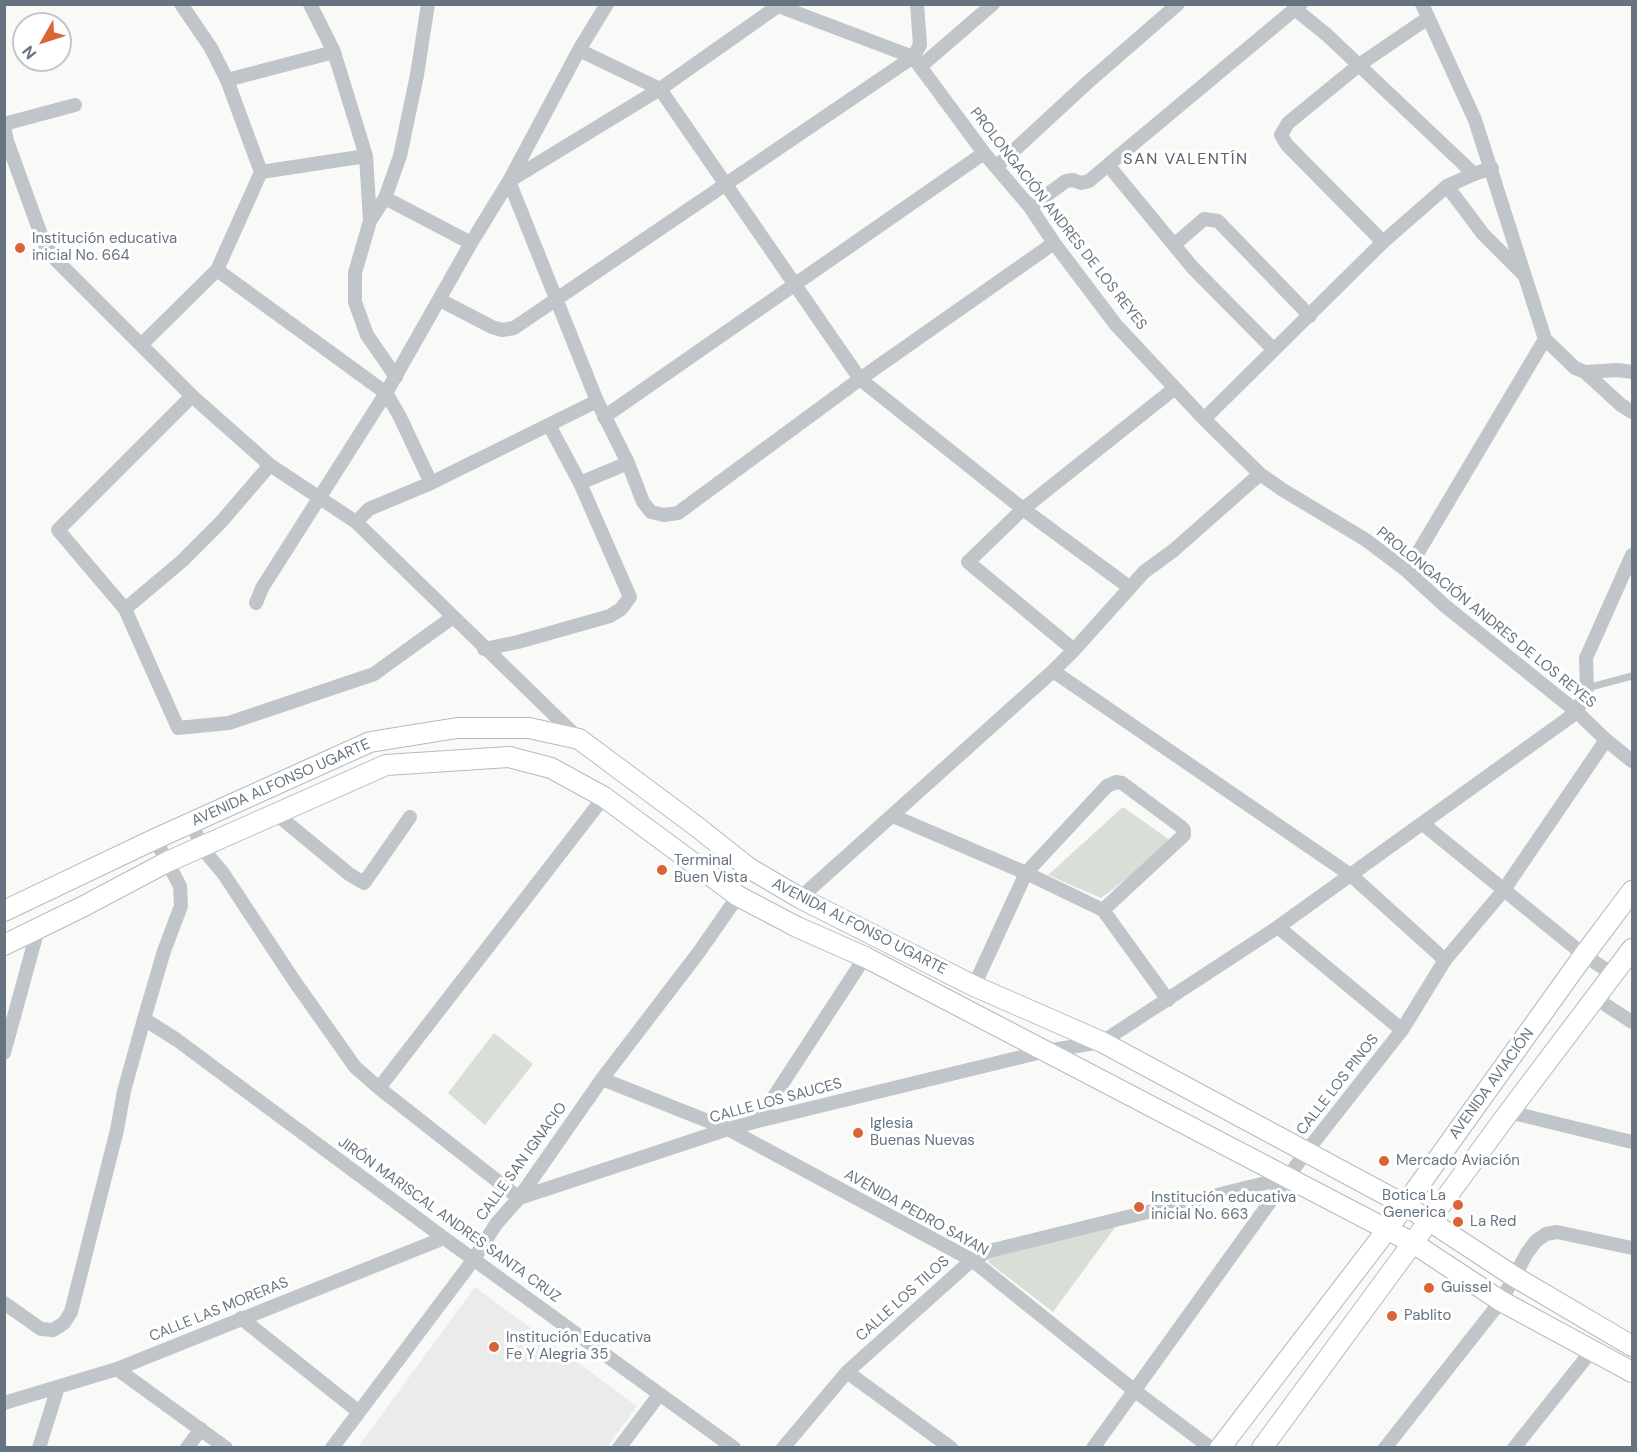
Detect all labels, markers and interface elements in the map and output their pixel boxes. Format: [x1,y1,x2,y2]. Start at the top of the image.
north arrow [12,12,72,72]
text: N [17,41,41,64]
street label: PROLONGACIÓN ANDRES DE LOS REYES [966,104,1150,334]
district label: SAN VALENTÍN [1123,150,1249,170]
place label: Institución educativa inicial No. 664 [32,230,177,265]
marker: Institución educativa inicial No. 664 [13,241,27,255]
street label: PROLONGACIÓN ANDRES DE LOS REYES [1373,524,1599,712]
street label: AVENIDA ALFONSO UGARTE [189,735,373,831]
place label: Terminal Buen Vista [674,852,748,887]
marker: Terminal Buen Vista [655,863,669,877]
street label: AVENIDA ALFONSO UGARTE [769,875,949,979]
street label: AVENIDA AVIACIÓN [1446,1025,1538,1143]
street label: CALLE LOS PINOS [1293,1031,1383,1139]
street label: CALLE LOS SAUCES [708,1075,844,1127]
street label: CALLE SAN IGNACIO [473,1099,571,1225]
place label: Iglesia Buenas Nuevas [870,1115,975,1150]
marker: Iglesia Buenas Nuevas [851,1126,865,1140]
street label: JIRÓN MARISCAL ANDRES SANTA CRUZ [334,1133,564,1307]
place label: Mercado Aviación [1396,1152,1520,1170]
marker: Mercado Aviación [1377,1154,1391,1168]
street label: AVENIDA PEDRO SAYAN [841,1166,991,1260]
place label: Botica La Generica [1382,1187,1446,1222]
place label: Institución educativa inicial No. 663 [1151,1189,1296,1224]
marker: Botica La Generica [1451,1198,1465,1212]
marker: Institución educativa inicial No. 663 [1132,1200,1146,1214]
place label: La Red [1470,1213,1516,1231]
marker: La Red [1451,1215,1465,1229]
street label: CALLE LOS TILOS [853,1252,953,1346]
street label: CALLE LAS MORERAS [147,1274,291,1346]
place label: Guissel [1441,1279,1491,1297]
marker: Guissel [1422,1281,1436,1295]
place label: Pablito [1404,1307,1451,1325]
marker: Pablito [1385,1309,1399,1323]
place label: Institución Educativa Fe Y Alegria 35 [506,1329,651,1364]
marker: Institución Educativa Fe Y Alegria 35 [487,1340,501,1354]

